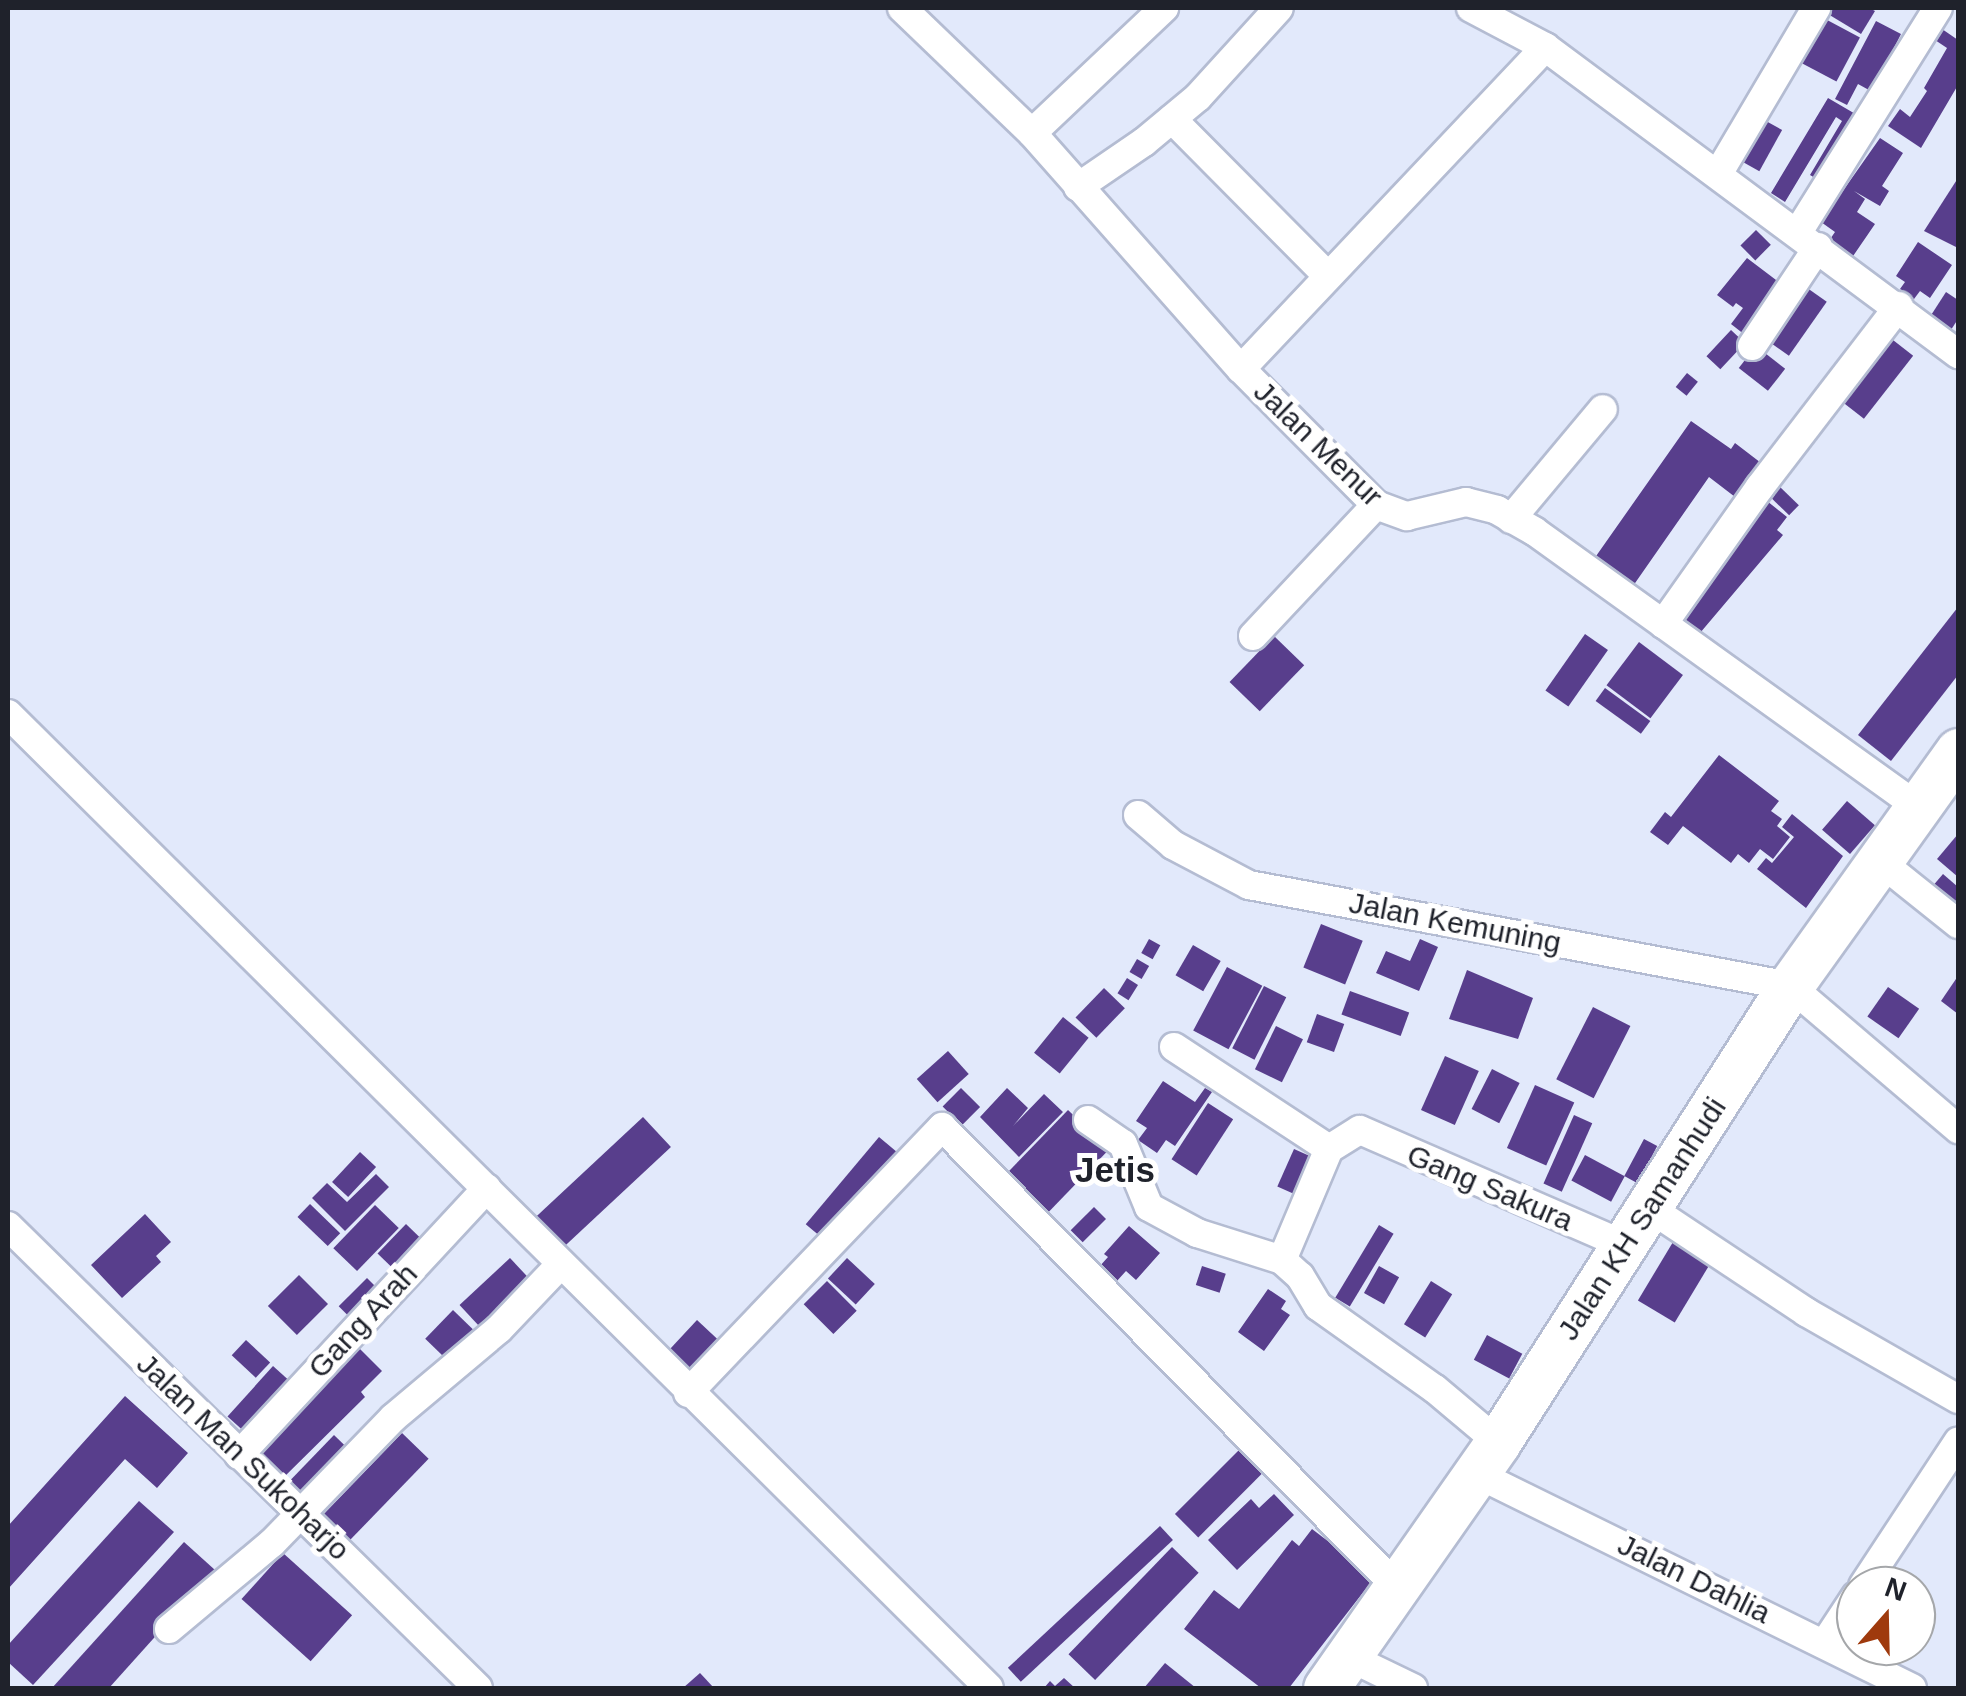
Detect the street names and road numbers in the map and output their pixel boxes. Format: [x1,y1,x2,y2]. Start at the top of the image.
street label: Jalan Menur [1246,374,1390,514]
street label: Jalan Kemuning [1346,885,1564,961]
street label: Jalan KH Samanhudi [1550,1091,1734,1347]
street label: Gang Sakura [1402,1137,1578,1239]
street label: Gang Arah [300,1256,426,1386]
street label: Jalan Man Sukoharjo [129,1346,357,1568]
street label: Jalan Dahlia [1612,1527,1776,1631]

